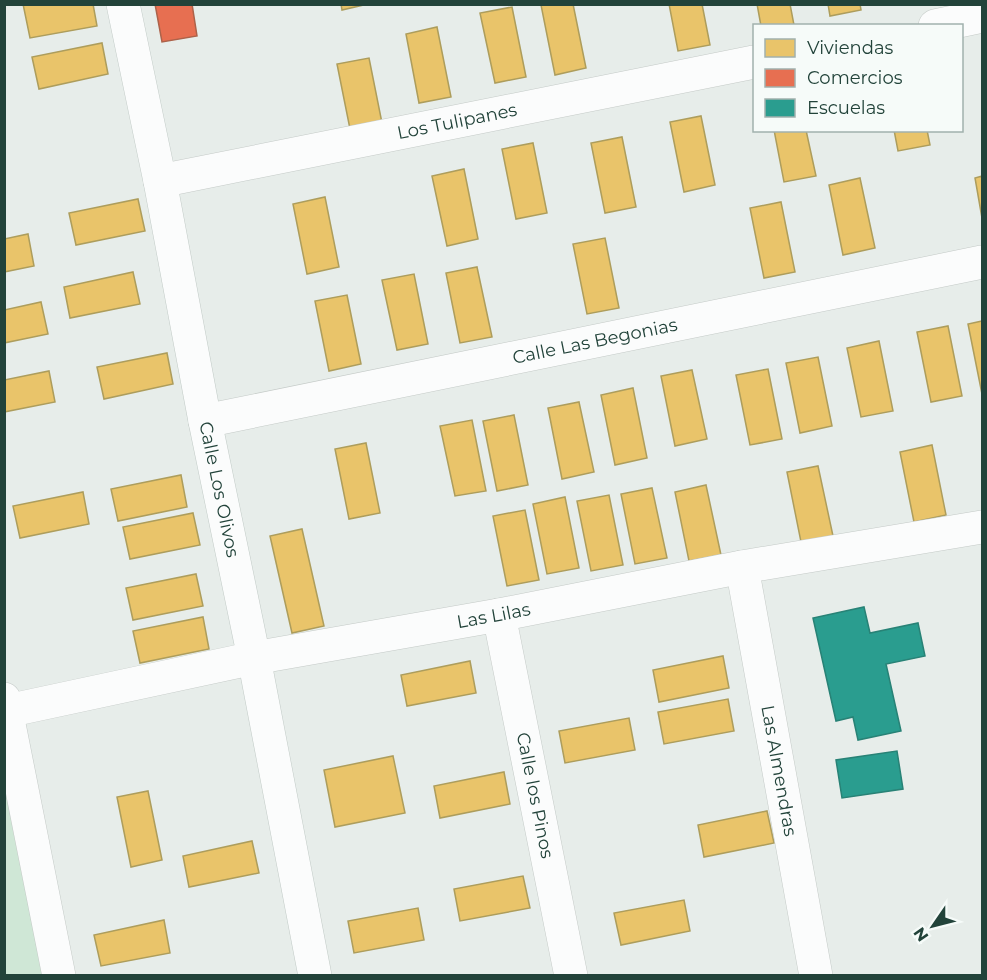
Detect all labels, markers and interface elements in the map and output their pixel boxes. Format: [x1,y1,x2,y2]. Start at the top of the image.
legend [753,24,963,132]
text: Viviendas [807,37,894,59]
text: Comercios [807,67,903,89]
text: Escuelas [807,97,885,119]
street label: Los Tulipanes [395,99,519,144]
street label: Calle Las Begonias [511,314,680,369]
street label: Calle Los Olivos [194,420,244,560]
street label: Las Lilas [455,598,533,633]
street label: Las Almendras [756,703,802,838]
street label: Calle los Pinos [512,730,558,861]
north arrow [903,896,963,956]
text: N [910,924,933,945]

